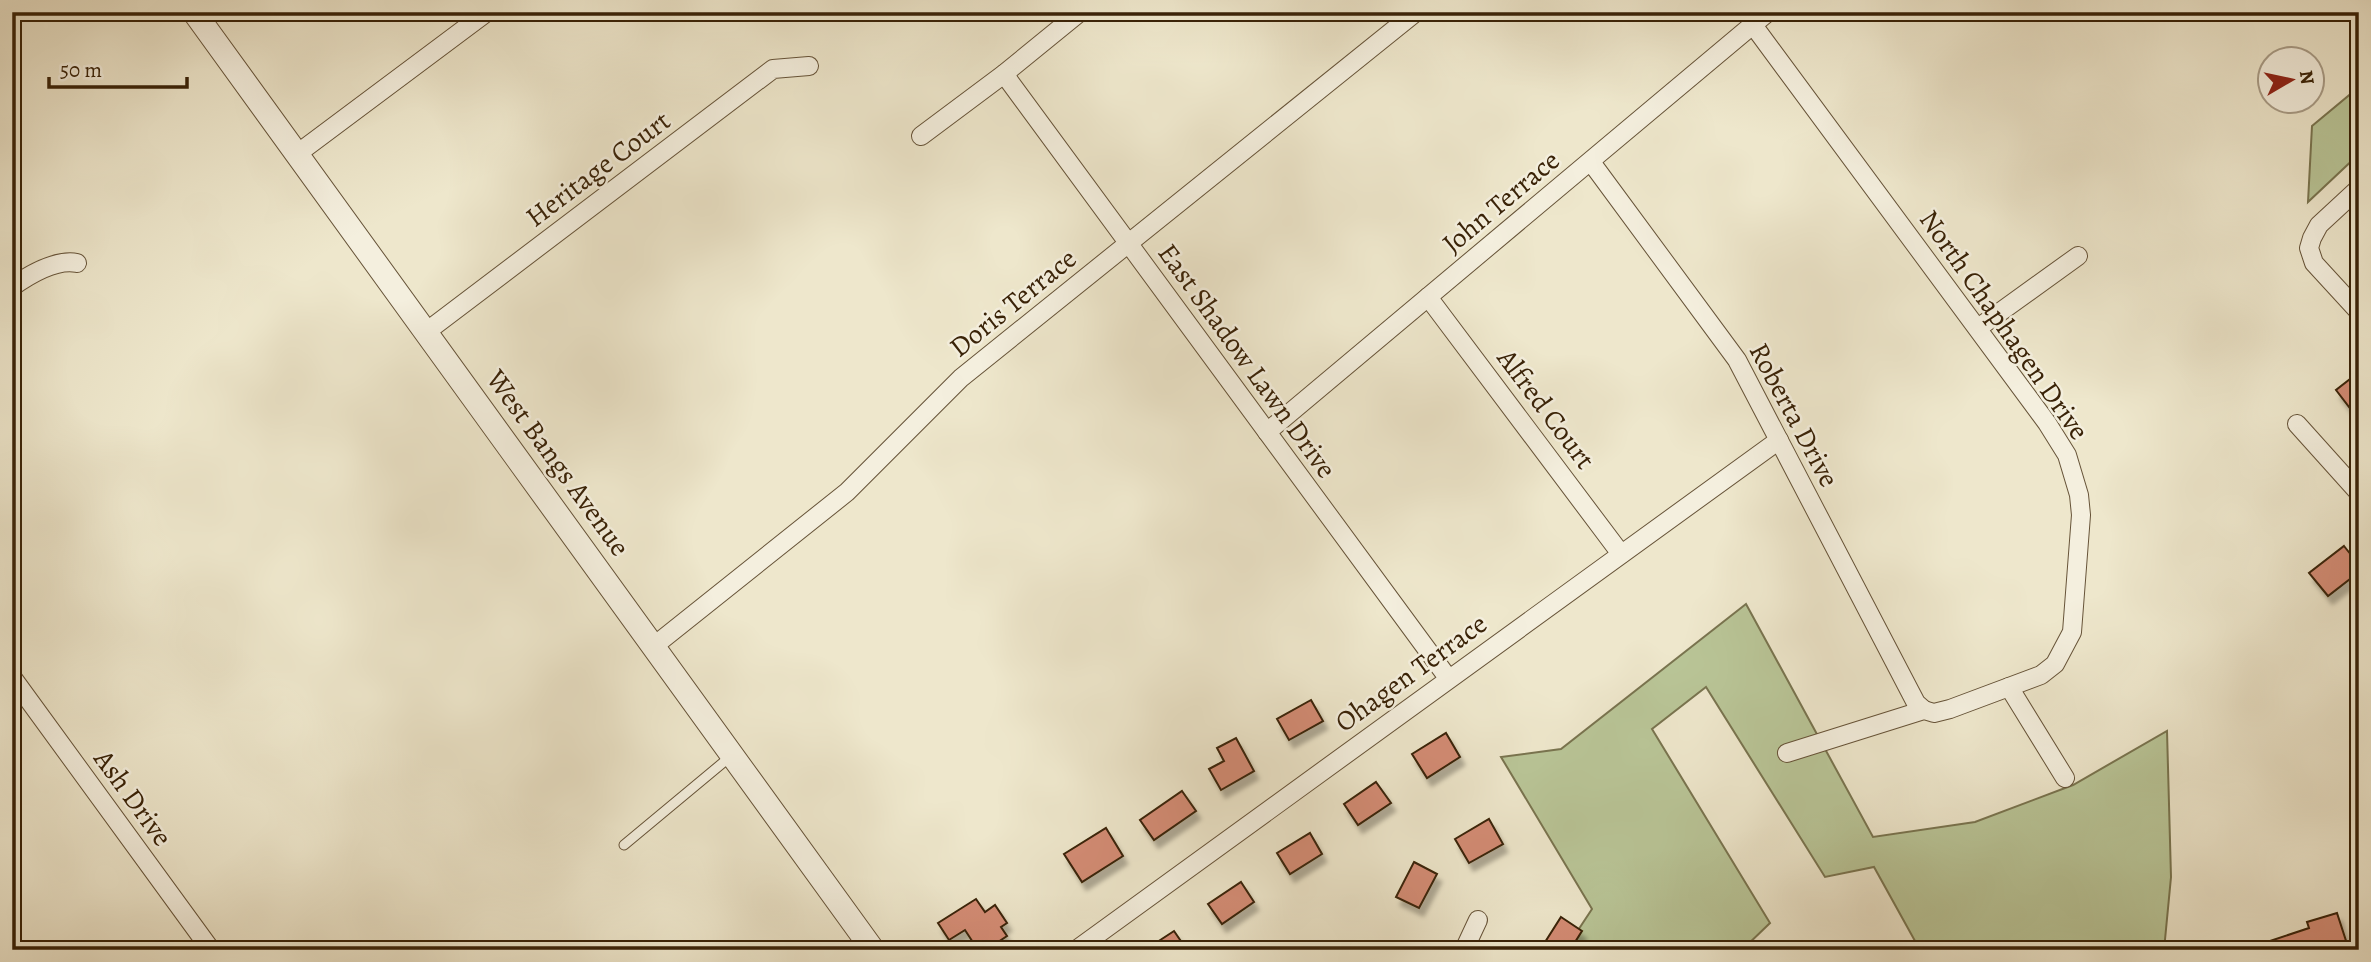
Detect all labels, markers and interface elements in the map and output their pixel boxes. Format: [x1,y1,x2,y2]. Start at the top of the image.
scale bar [49,46,187,90]
north arrow [2256,46,2326,116]
text: 50 m [60,56,102,84]
text: N [2293,69,2321,87]
street label: Heritage Court [518,102,678,236]
street label: John Terrace [1434,142,1568,262]
street label: North Chaphagen Drive [1910,202,2098,448]
street label: East Shadow Lawn Drive [1149,236,1345,486]
street label: Doris Terrace [941,240,1085,366]
street label: Roberta Drive [1740,336,1848,494]
street label: Alfred Court [1488,340,1604,477]
street label: West Bangs Avenue [477,361,639,564]
street label: Ohagen Terrace [1327,605,1495,741]
street label: Ash Drive [84,741,181,854]

